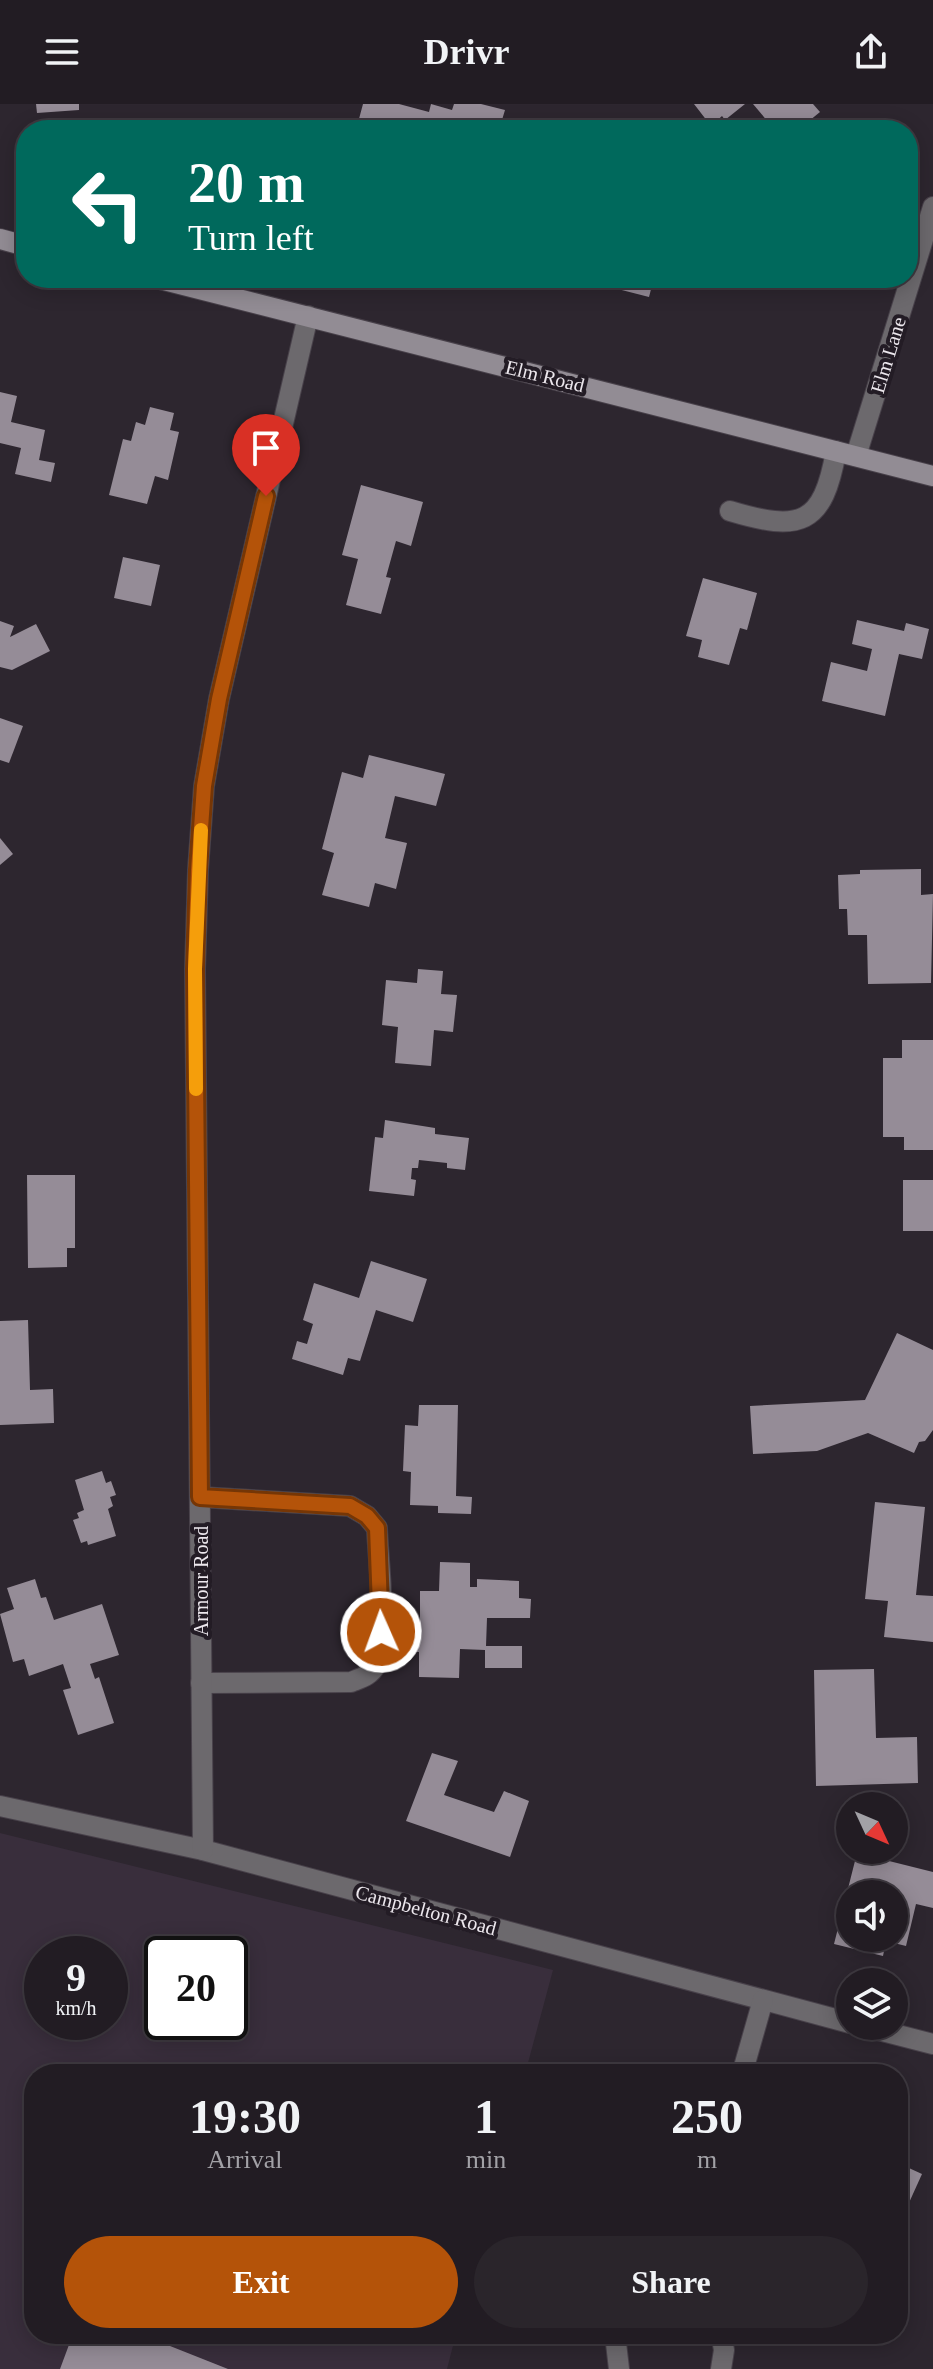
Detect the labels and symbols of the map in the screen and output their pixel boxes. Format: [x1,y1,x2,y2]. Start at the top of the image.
street label: Elm Lane [866,314,910,396]
street label: Elm Road [503,356,587,396]
pin [232,414,300,496]
street label: Armour Road [190,1526,212,1636]
position arrow [339,1590,423,1674]
north arrow [836,1792,908,1864]
street label: Campbelton Road [353,1881,499,1940]
speed limit sign: 20 [144,1936,248,2040]

